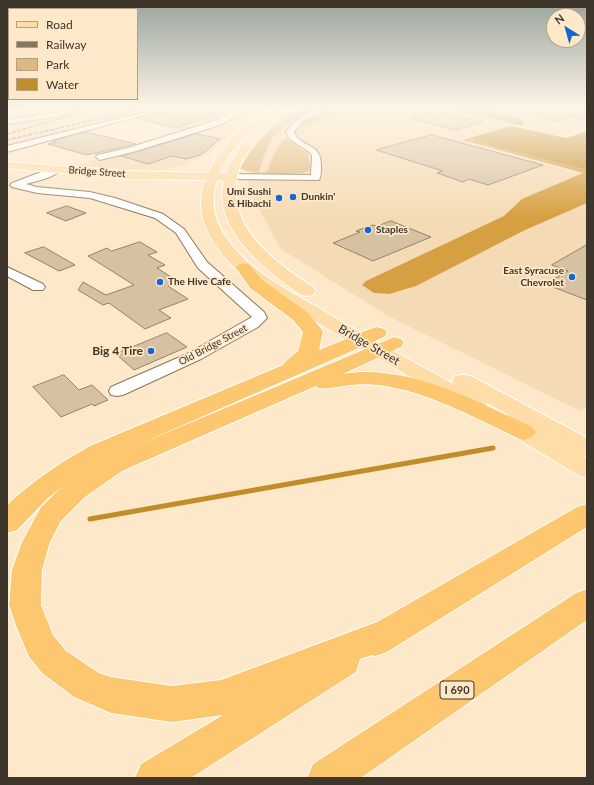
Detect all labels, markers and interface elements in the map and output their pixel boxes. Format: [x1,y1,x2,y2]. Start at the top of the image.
legend [8,8,138,100]
north arrow [546,8,586,48]
text: N [552,11,566,27]
text: Road [46,17,73,32]
text: Railway [46,37,86,52]
text: Park [46,57,69,72]
text: Water [46,77,79,92]
street label: Bridge Street [68,164,126,180]
place label: Umi Sushi & Hibachi [227,186,271,210]
place label: Dunkin' [301,191,335,203]
marker: Dunkin' [288,192,298,202]
marker: Umi Sushi & Hibachi [274,193,284,203]
place label: Staples [376,224,408,236]
marker: Staples [363,225,373,235]
place label: East Syracuse Chevrolet [503,265,564,288]
marker: East Syracuse Chevrolet [567,272,577,282]
place label: The Hive Cafe [168,276,231,288]
marker: The Hive Cafe [155,277,165,287]
street label: Old Bridge Street [177,322,249,368]
street label: Bridge Street [336,322,402,368]
place label: Big 4 Tire [92,344,143,358]
marker: Big 4 Tire [146,346,156,356]
road number: I 690 [440,681,474,699]

